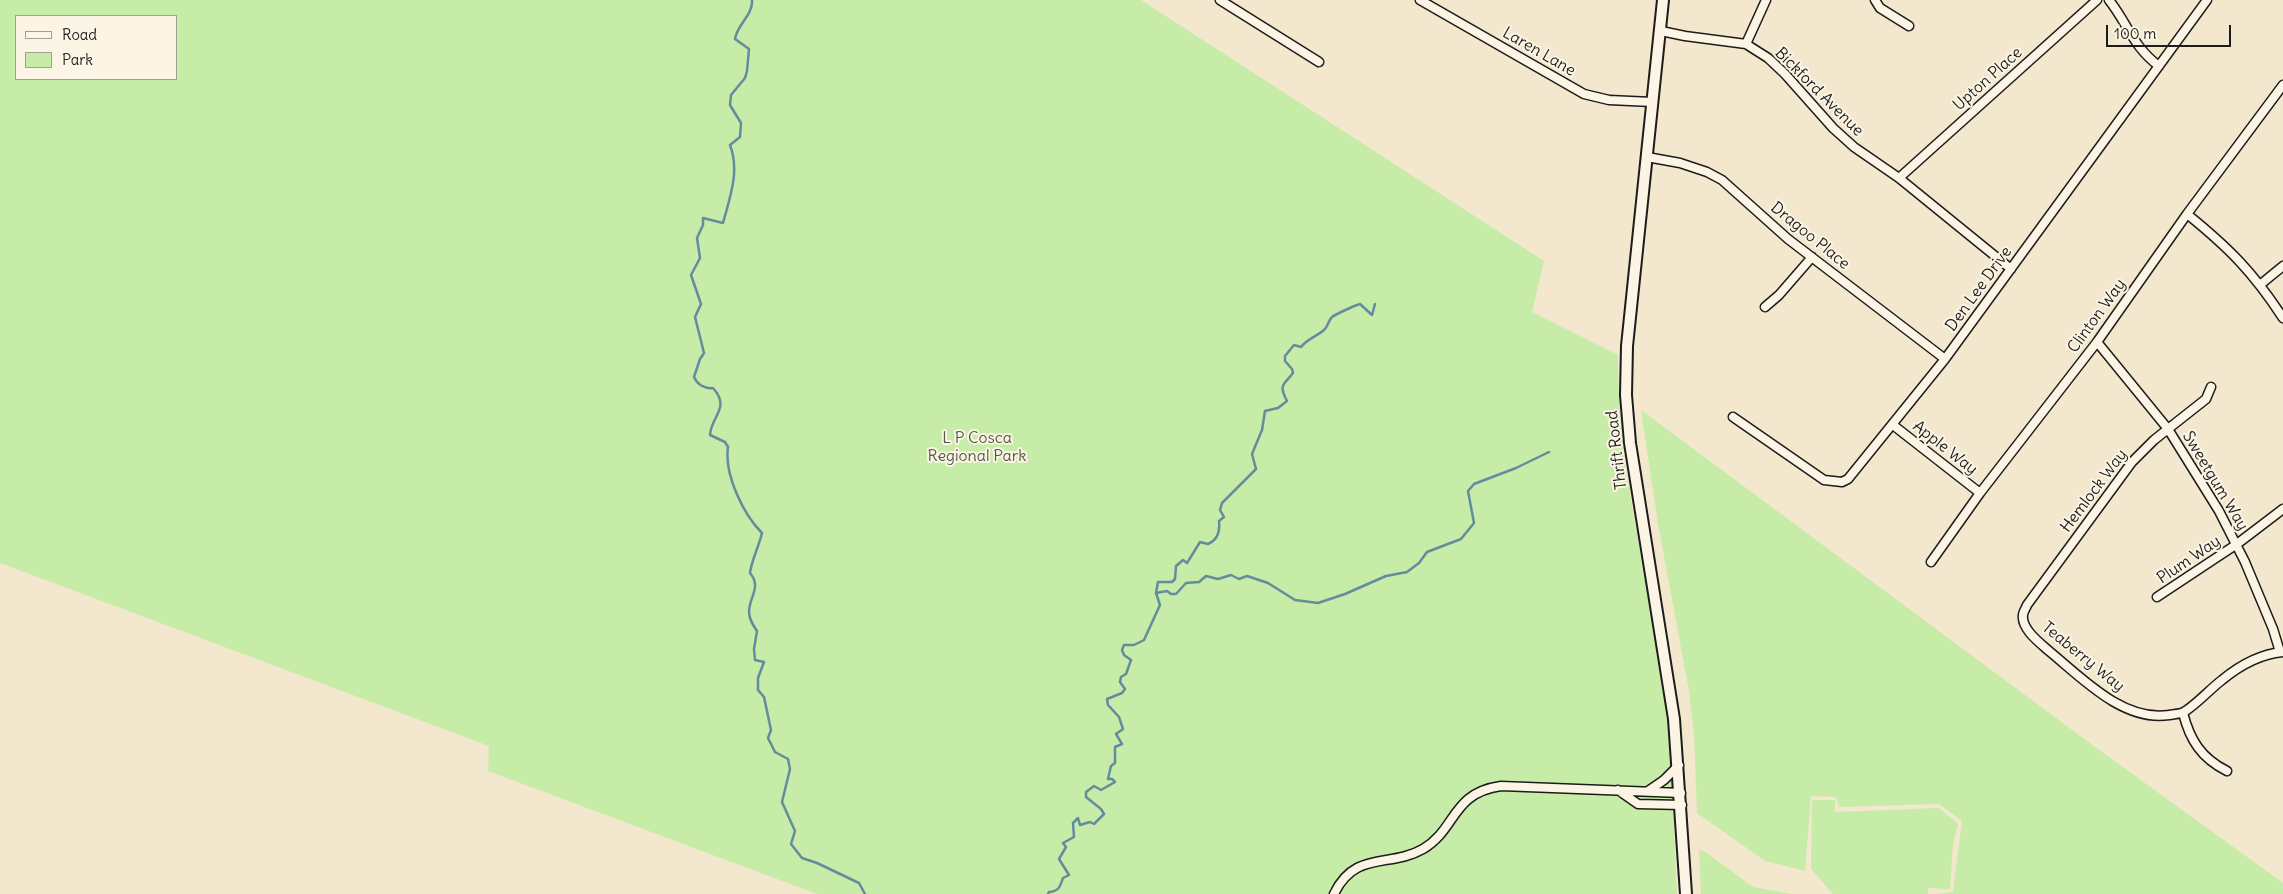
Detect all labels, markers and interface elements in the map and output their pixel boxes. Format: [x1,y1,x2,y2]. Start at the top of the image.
legend [15,15,178,80]
scale bar [2108,15,2233,47]
street label: Laren Lane [1499,23,1579,81]
text: 100 m [2114,24,2156,43]
text: Road [62,25,97,44]
street label: Upton Place [1950,43,2026,115]
street label: Bickford Avenue [1771,44,1867,140]
text: Park [62,50,93,69]
street label: Dragoo Place [1767,198,1853,274]
street label: Den Lee Drive [1942,243,2016,335]
street label: Clinton Way [2064,275,2130,357]
street label: Thrift Road [1603,409,1631,491]
street label: Apple Way [1909,417,1981,479]
park label: L P Cosca Regional Park [928,428,1026,466]
street label: Sweetgum Way [2178,428,2252,534]
street label: Hemlock Way [2057,446,2131,536]
street label: Plum Way [2154,532,2224,588]
street label: Teaberry Way [2038,618,2128,696]

